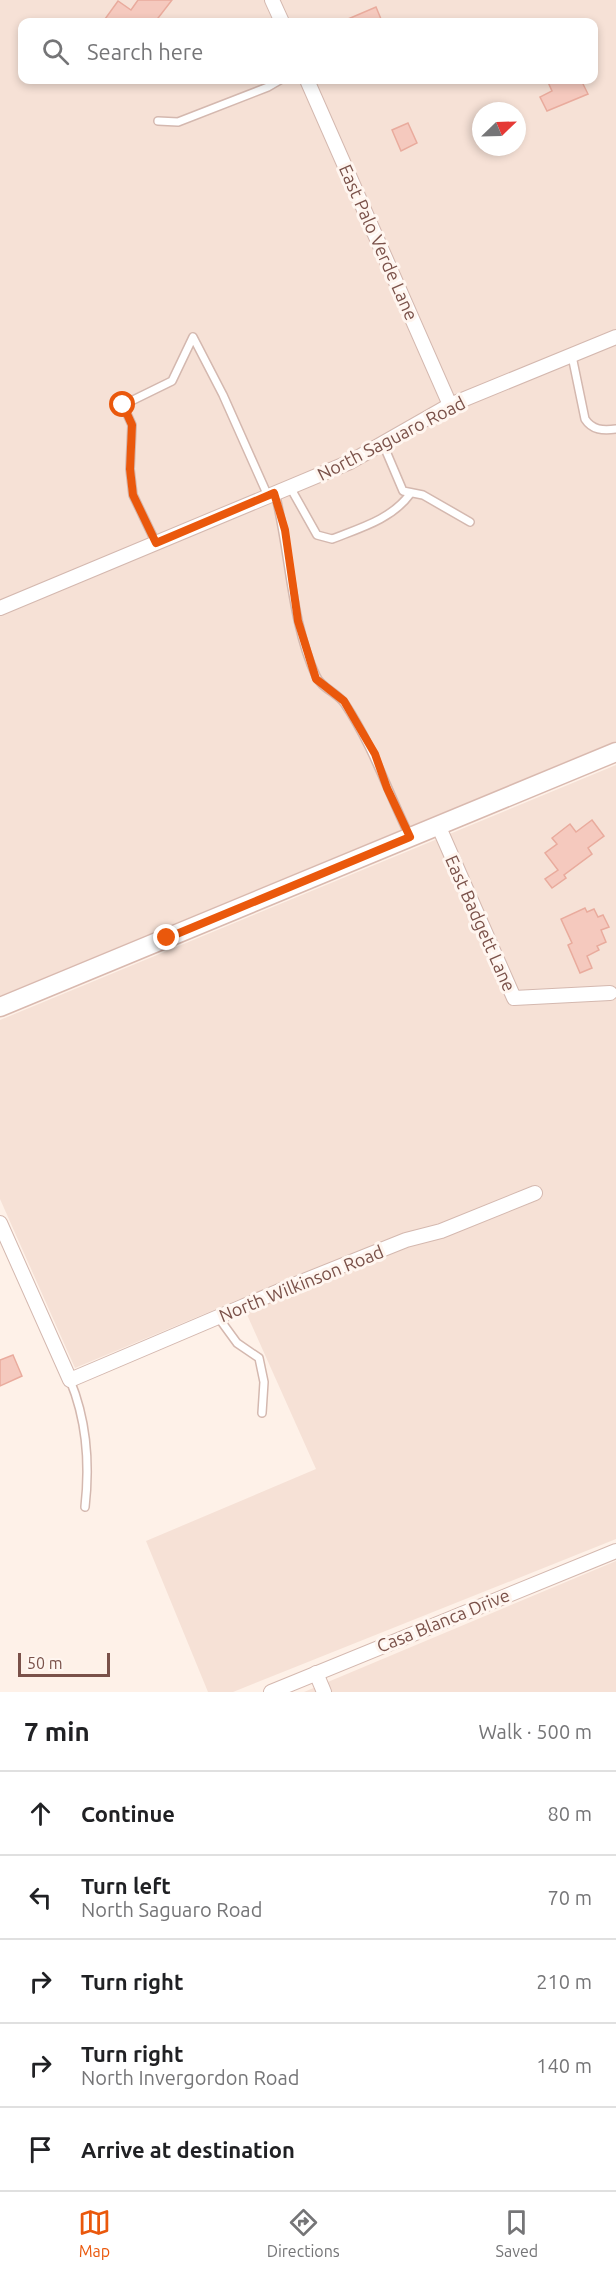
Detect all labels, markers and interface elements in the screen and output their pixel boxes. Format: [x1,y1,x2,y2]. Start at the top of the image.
search box [18,18,598,84]
icon: search [39,35,72,68]
text: Search here [87,39,203,64]
north arrow [472,102,526,156]
street label: East Palo Verde Lane [336,161,422,323]
route start [109,391,135,417]
street label: North Saguaro Road [314,392,468,484]
street label: East Badgett Lane [442,852,520,994]
route end [153,924,179,950]
street label: North Wilkinson Road [216,1241,386,1325]
street label: Casa Blanca Drive [374,1584,512,1656]
scale bar [18,1650,110,1678]
text: 50 m [27,1654,63,1672]
text: 7 min [24,1717,90,1746]
text: Walk · 500 m [479,1720,592,1743]
icon: ahead [24,1797,57,1830]
text: Continue [81,1801,175,1826]
text: 80 m [548,1802,592,1825]
text: Turn left [81,1873,171,1898]
icon: left [24,1881,57,1914]
text: 70 m [548,1886,592,1909]
text: North Saguaro Road [81,1898,262,1921]
icon: right [24,1965,57,1998]
text: Turn right [81,1969,183,1994]
text: 210 m [536,1970,592,1993]
text: Turn right [81,2041,183,2066]
icon: right [24,2049,57,2082]
text: 140 m [536,2054,592,2077]
text: North Invergordon Road [81,2066,300,2089]
icon: arrive [24,2133,57,2166]
text: Arrive at destination [81,2137,295,2162]
tab: Map [78,2206,111,2260]
tab: Directions [267,2206,340,2260]
tab: Saved [496,2206,538,2260]

